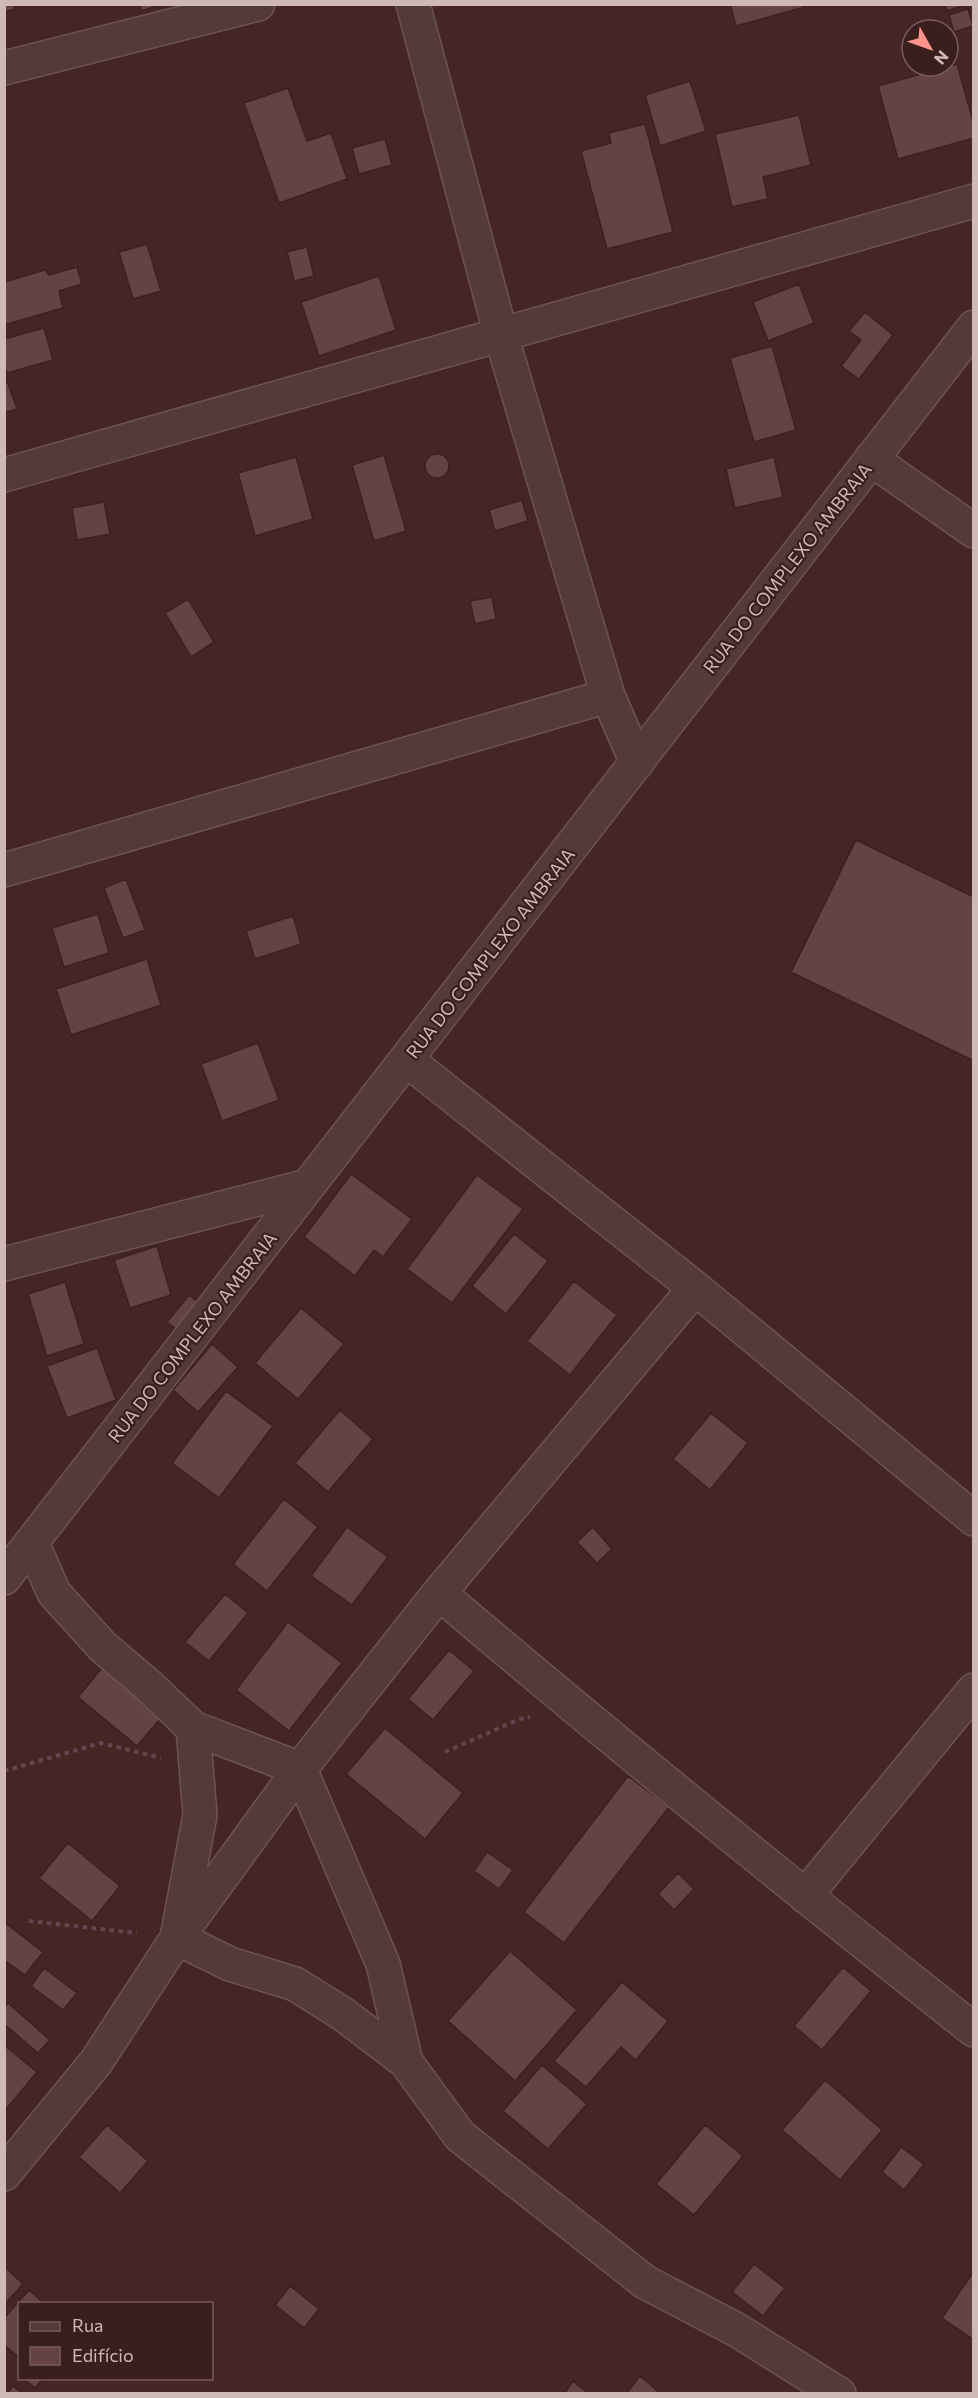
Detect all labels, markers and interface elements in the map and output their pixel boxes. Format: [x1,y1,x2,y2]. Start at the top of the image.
north arrow [900,18,960,78]
text: N [931,47,953,69]
street label: RUA DO COMPLEXO AMBRAIA [698,458,876,678]
street label: RUA DO COMPLEXO AMBRAIA [401,843,579,1063]
street label: RUA DO COMPLEXO AMBRAIA [103,1227,281,1447]
legend [18,2302,213,2380]
text: Rua [72,2314,103,2336]
text: Edifício [72,2344,134,2366]

